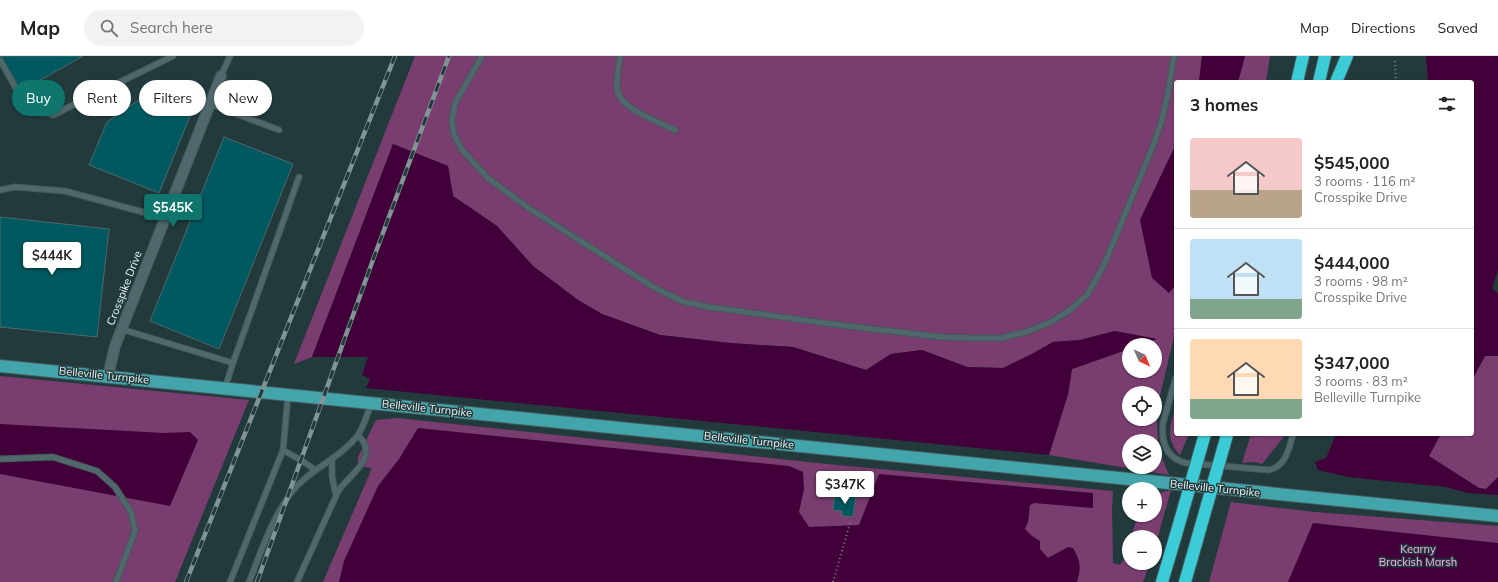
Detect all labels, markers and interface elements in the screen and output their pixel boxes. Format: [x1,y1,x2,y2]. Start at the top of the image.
search box [84,10,364,46]
text: Map [20,16,60,40]
icon: search [98,17,120,39]
text: Search here [130,18,213,37]
text: Map [1300,19,1329,37]
text: Directions [1351,19,1416,37]
text: Saved [1438,19,1478,37]
chip: Buy [12,80,65,116]
chip: Rent [73,80,131,116]
chip: Filters [139,80,206,116]
chip: New [214,80,272,116]
icon: filters [1436,93,1458,115]
text: 3 homes [1190,94,1258,115]
text: $545,000 [1314,152,1390,173]
icon: home [1222,154,1270,202]
text: 3 rooms · 116 m² [1314,173,1415,189]
text: Crosspike Drive [1314,189,1407,205]
pin: $545K [145,194,201,228]
text: $545K [153,199,193,215]
pin: $444K [24,242,80,276]
text: $444K [32,247,72,263]
street label: Crosspike Drive [103,249,145,327]
text: $444,000 [1314,252,1390,273]
icon: home [1222,255,1270,303]
text: 3 rooms · 98 m² [1314,273,1408,289]
text: Crosspike Drive [1314,289,1407,305]
north arrow [1122,338,1162,378]
map controls [1122,338,1162,570]
text: $347,000 [1314,352,1390,373]
icon: home [1222,355,1270,403]
street label: Belleville Turnpike [58,363,150,387]
text: 3 rooms · 83 m² [1314,373,1408,389]
button: locate [1122,386,1162,426]
text: Belleville Turnpike [1314,389,1421,405]
street label: Belleville Turnpike [381,396,473,420]
street label: Belleville Turnpike [703,428,795,452]
button: layers [1122,434,1162,474]
pin: $347K [817,471,873,505]
text: $347K [825,476,865,492]
street label: Belleville Turnpike [1169,476,1261,500]
button: + [1122,482,1162,522]
button: − [1122,530,1162,570]
park label: Kearny Brackish Marsh [1379,542,1457,569]

